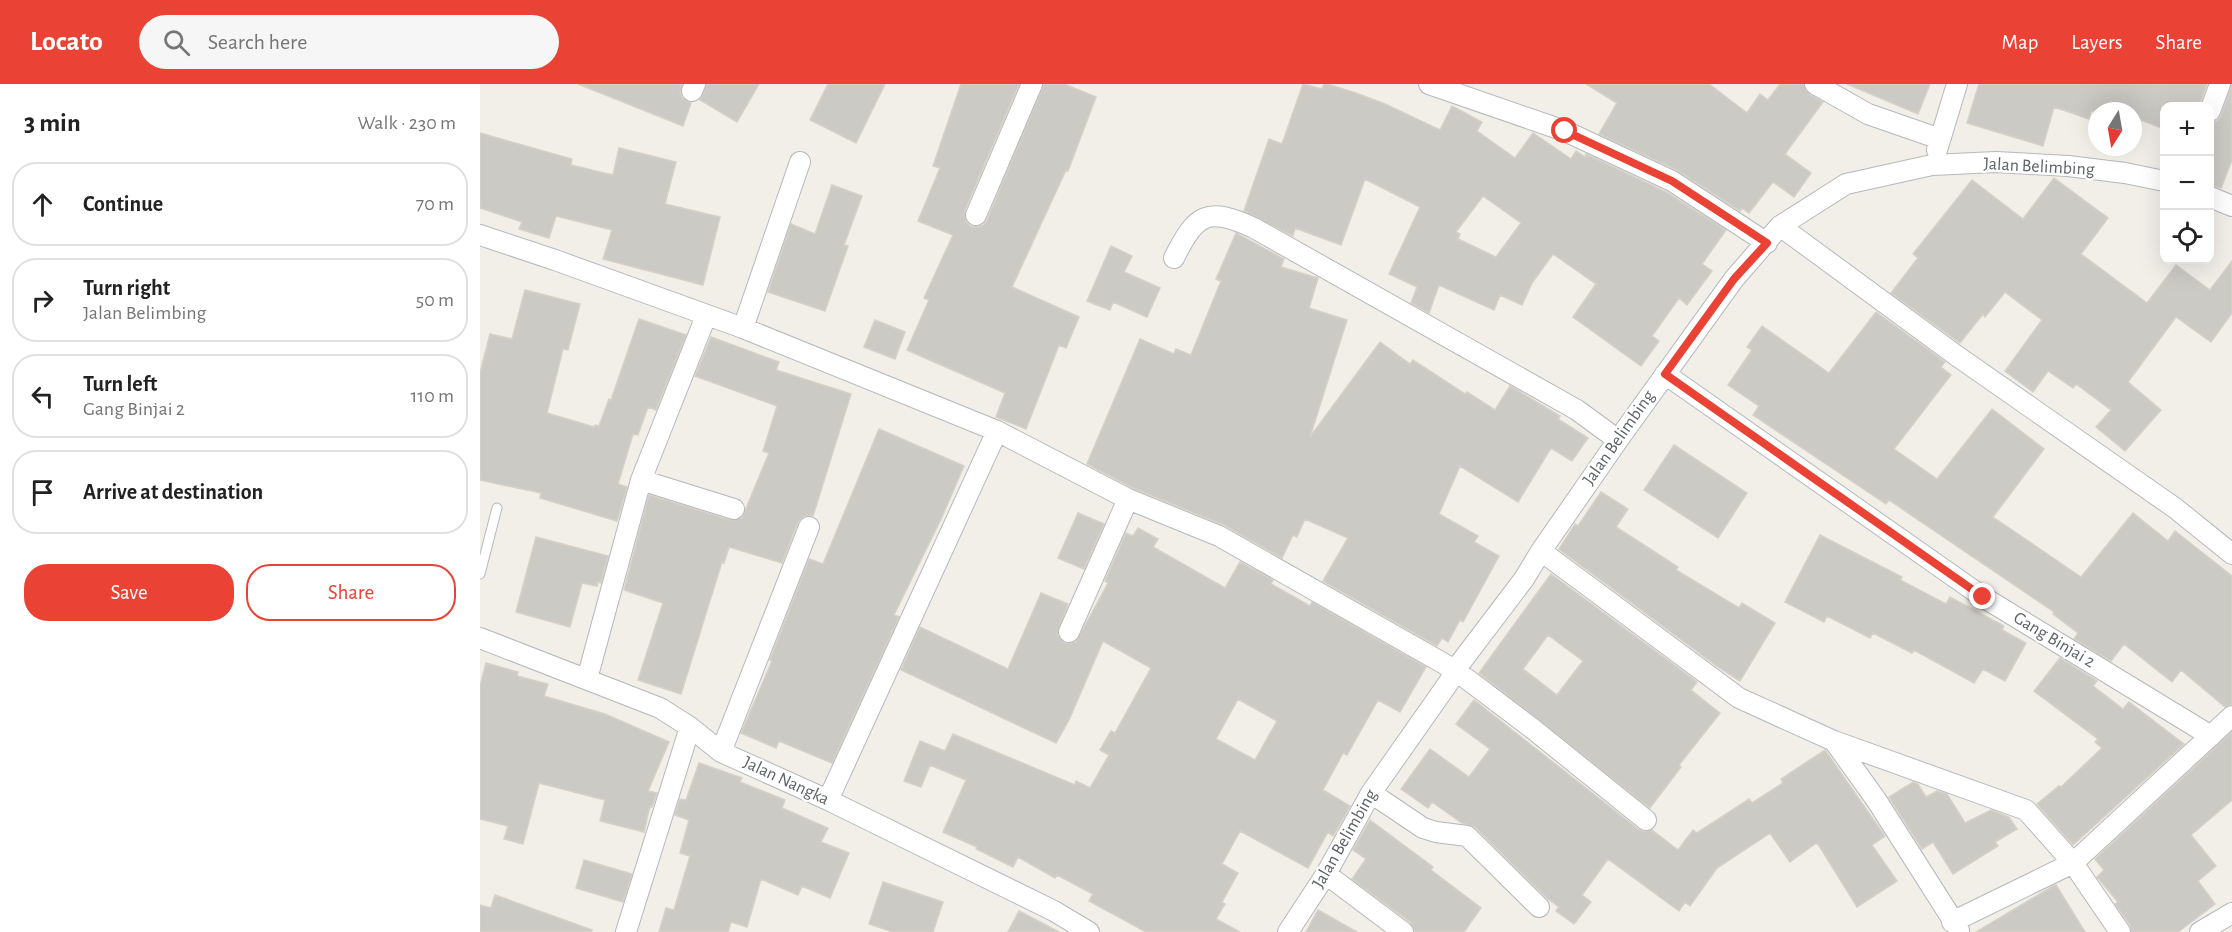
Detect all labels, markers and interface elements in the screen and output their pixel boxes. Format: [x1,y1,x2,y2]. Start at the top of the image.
search box [139,15,559,69]
icon: search [160,26,193,59]
text: Locato [30,28,103,56]
text: Search here [208,31,307,53]
text: Map [2002,32,2038,53]
text: Layers [2071,32,2122,53]
text: Share [2155,32,2202,53]
north arrow [2088,102,2142,156]
map controls [2160,102,2214,264]
button: + [2160,102,2214,156]
text: 3 min [24,110,81,136]
text: Walk · 230 m [358,113,456,133]
route start [1551,117,1577,143]
street label: Jalan Belimbing [1983,155,2095,179]
button: − [2160,156,2214,210]
icon: ahead [26,188,59,221]
text: Continue [83,193,163,215]
text: 70 m [416,194,454,214]
button: locate [2160,210,2214,264]
text: Turn right [83,277,170,299]
icon: right [26,284,59,317]
text: 50 m [416,290,454,310]
text: Jalan Belimbing [83,303,206,323]
text: Turn left [83,373,157,395]
icon: left [26,380,59,413]
text: 110 m [410,386,454,406]
street label: Jalan Belimbing [1580,387,1658,489]
text: Gang Binjai 2 [83,399,185,419]
icon: arrive [26,476,59,509]
text: Arrive at destination [83,481,263,503]
button: Save [24,564,234,621]
button: Share [246,564,456,621]
route end [1969,583,1995,609]
street label: Gang Binjai 2 [2010,609,2098,671]
street label: Jalan Nangka [740,753,832,809]
street label: Jalan Belimbing [1309,786,1381,892]

